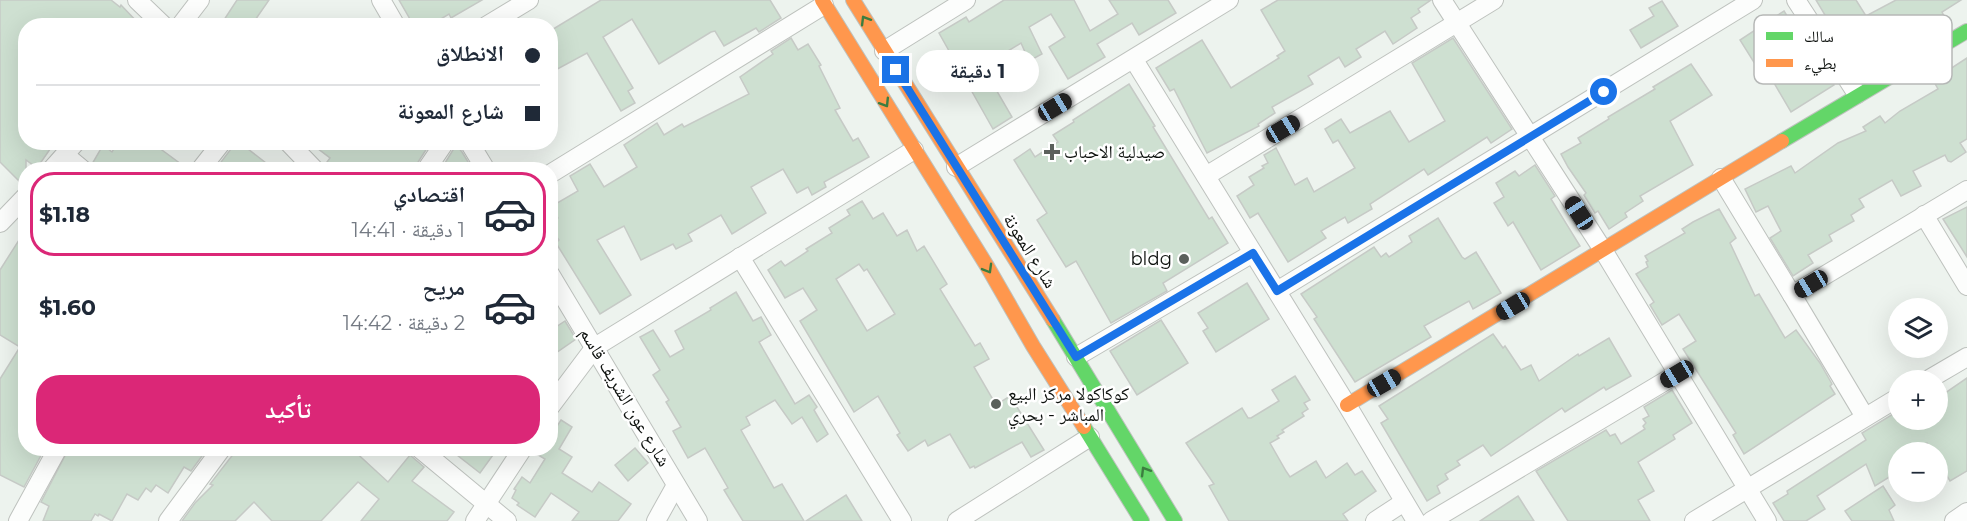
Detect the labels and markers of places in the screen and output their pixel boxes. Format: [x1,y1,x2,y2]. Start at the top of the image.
place label: صيدلية الاحباب [1064,141,1165,163]
marker: صيدلية الاحباب [1045,145,1059,159]
place label: bldg [1130,248,1172,270]
marker: bldg [1177,252,1191,266]
place label: كوكاكولا مركز البيع المباشر - بحري [1008,383,1130,430]
marker: كوكاكولا مركز البيع المباشر - بحري [989,397,1003,411]

